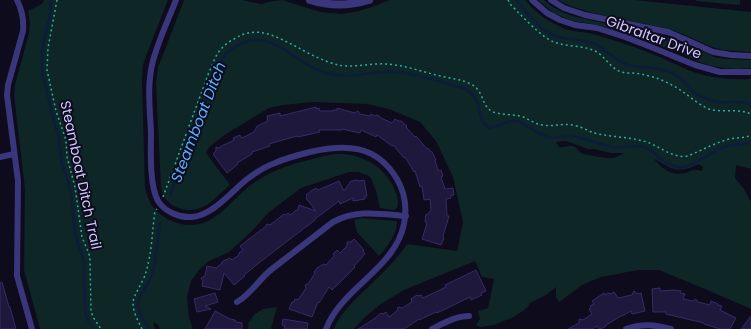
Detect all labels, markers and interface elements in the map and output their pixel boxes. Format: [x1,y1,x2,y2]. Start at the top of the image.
street label: Gibraltar Drive [603,10,705,64]
water label: Steamboat Ditch [165,59,231,185]
street label: Steamboat Ditch Trail [55,99,107,251]

